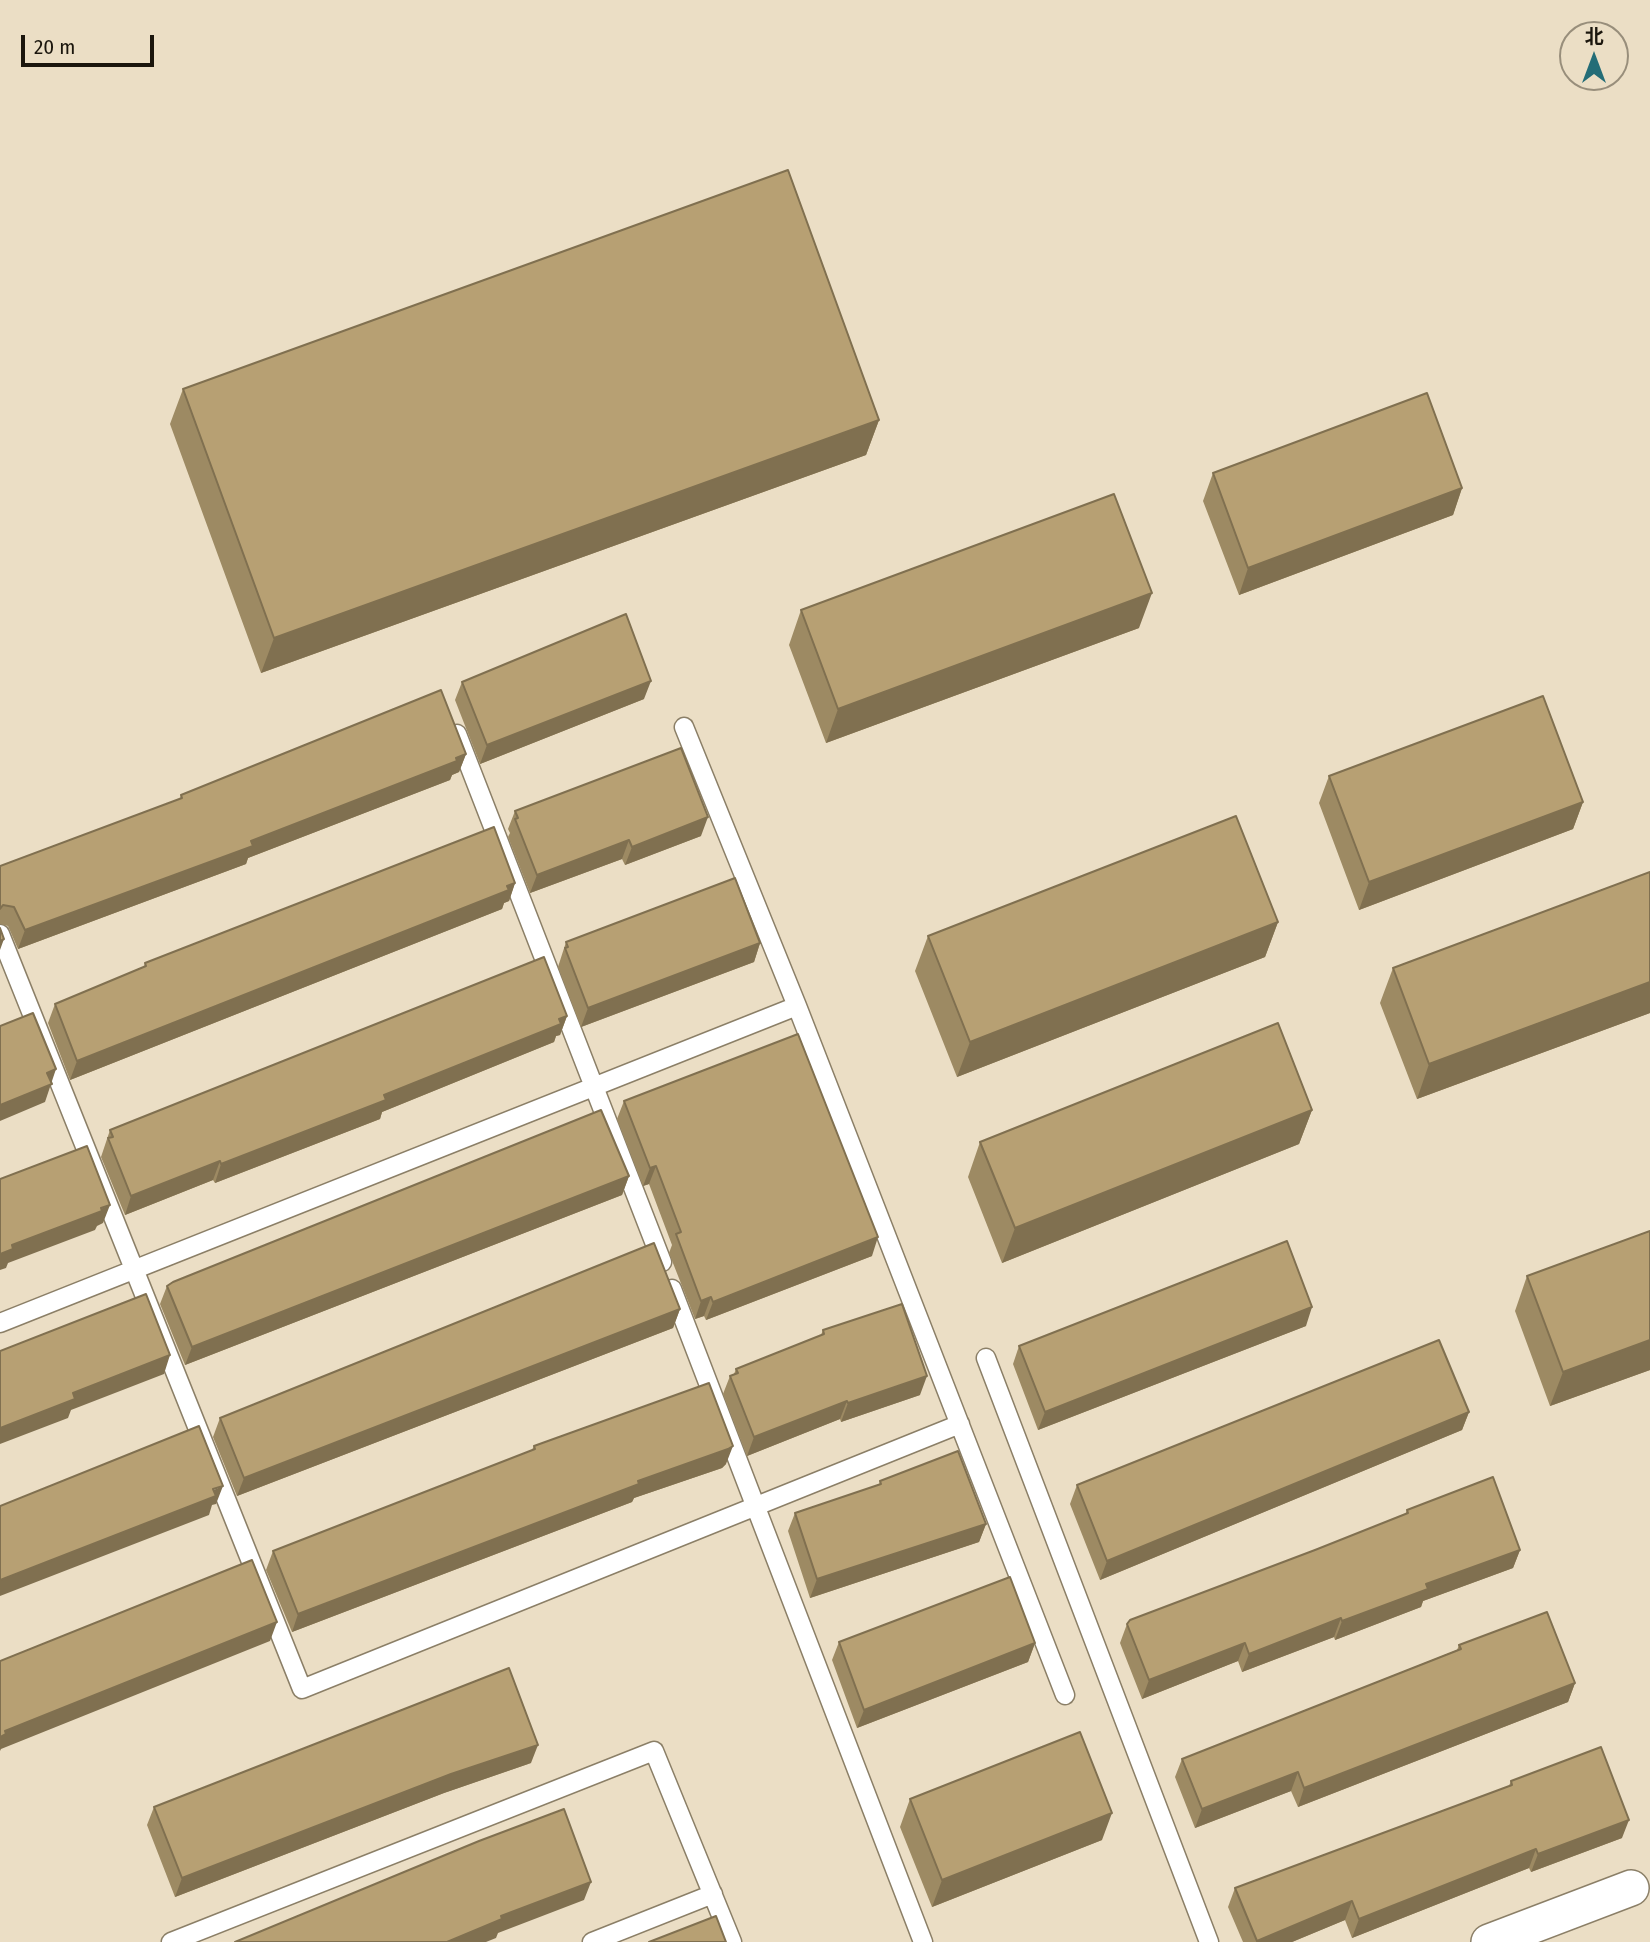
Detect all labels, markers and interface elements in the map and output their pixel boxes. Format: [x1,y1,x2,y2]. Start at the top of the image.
scale bar [24,21,158,65]
north arrow [1559,21,1629,91]
text: 北 [1584,25,1604,48]
text: 20 m [34,34,75,60]

